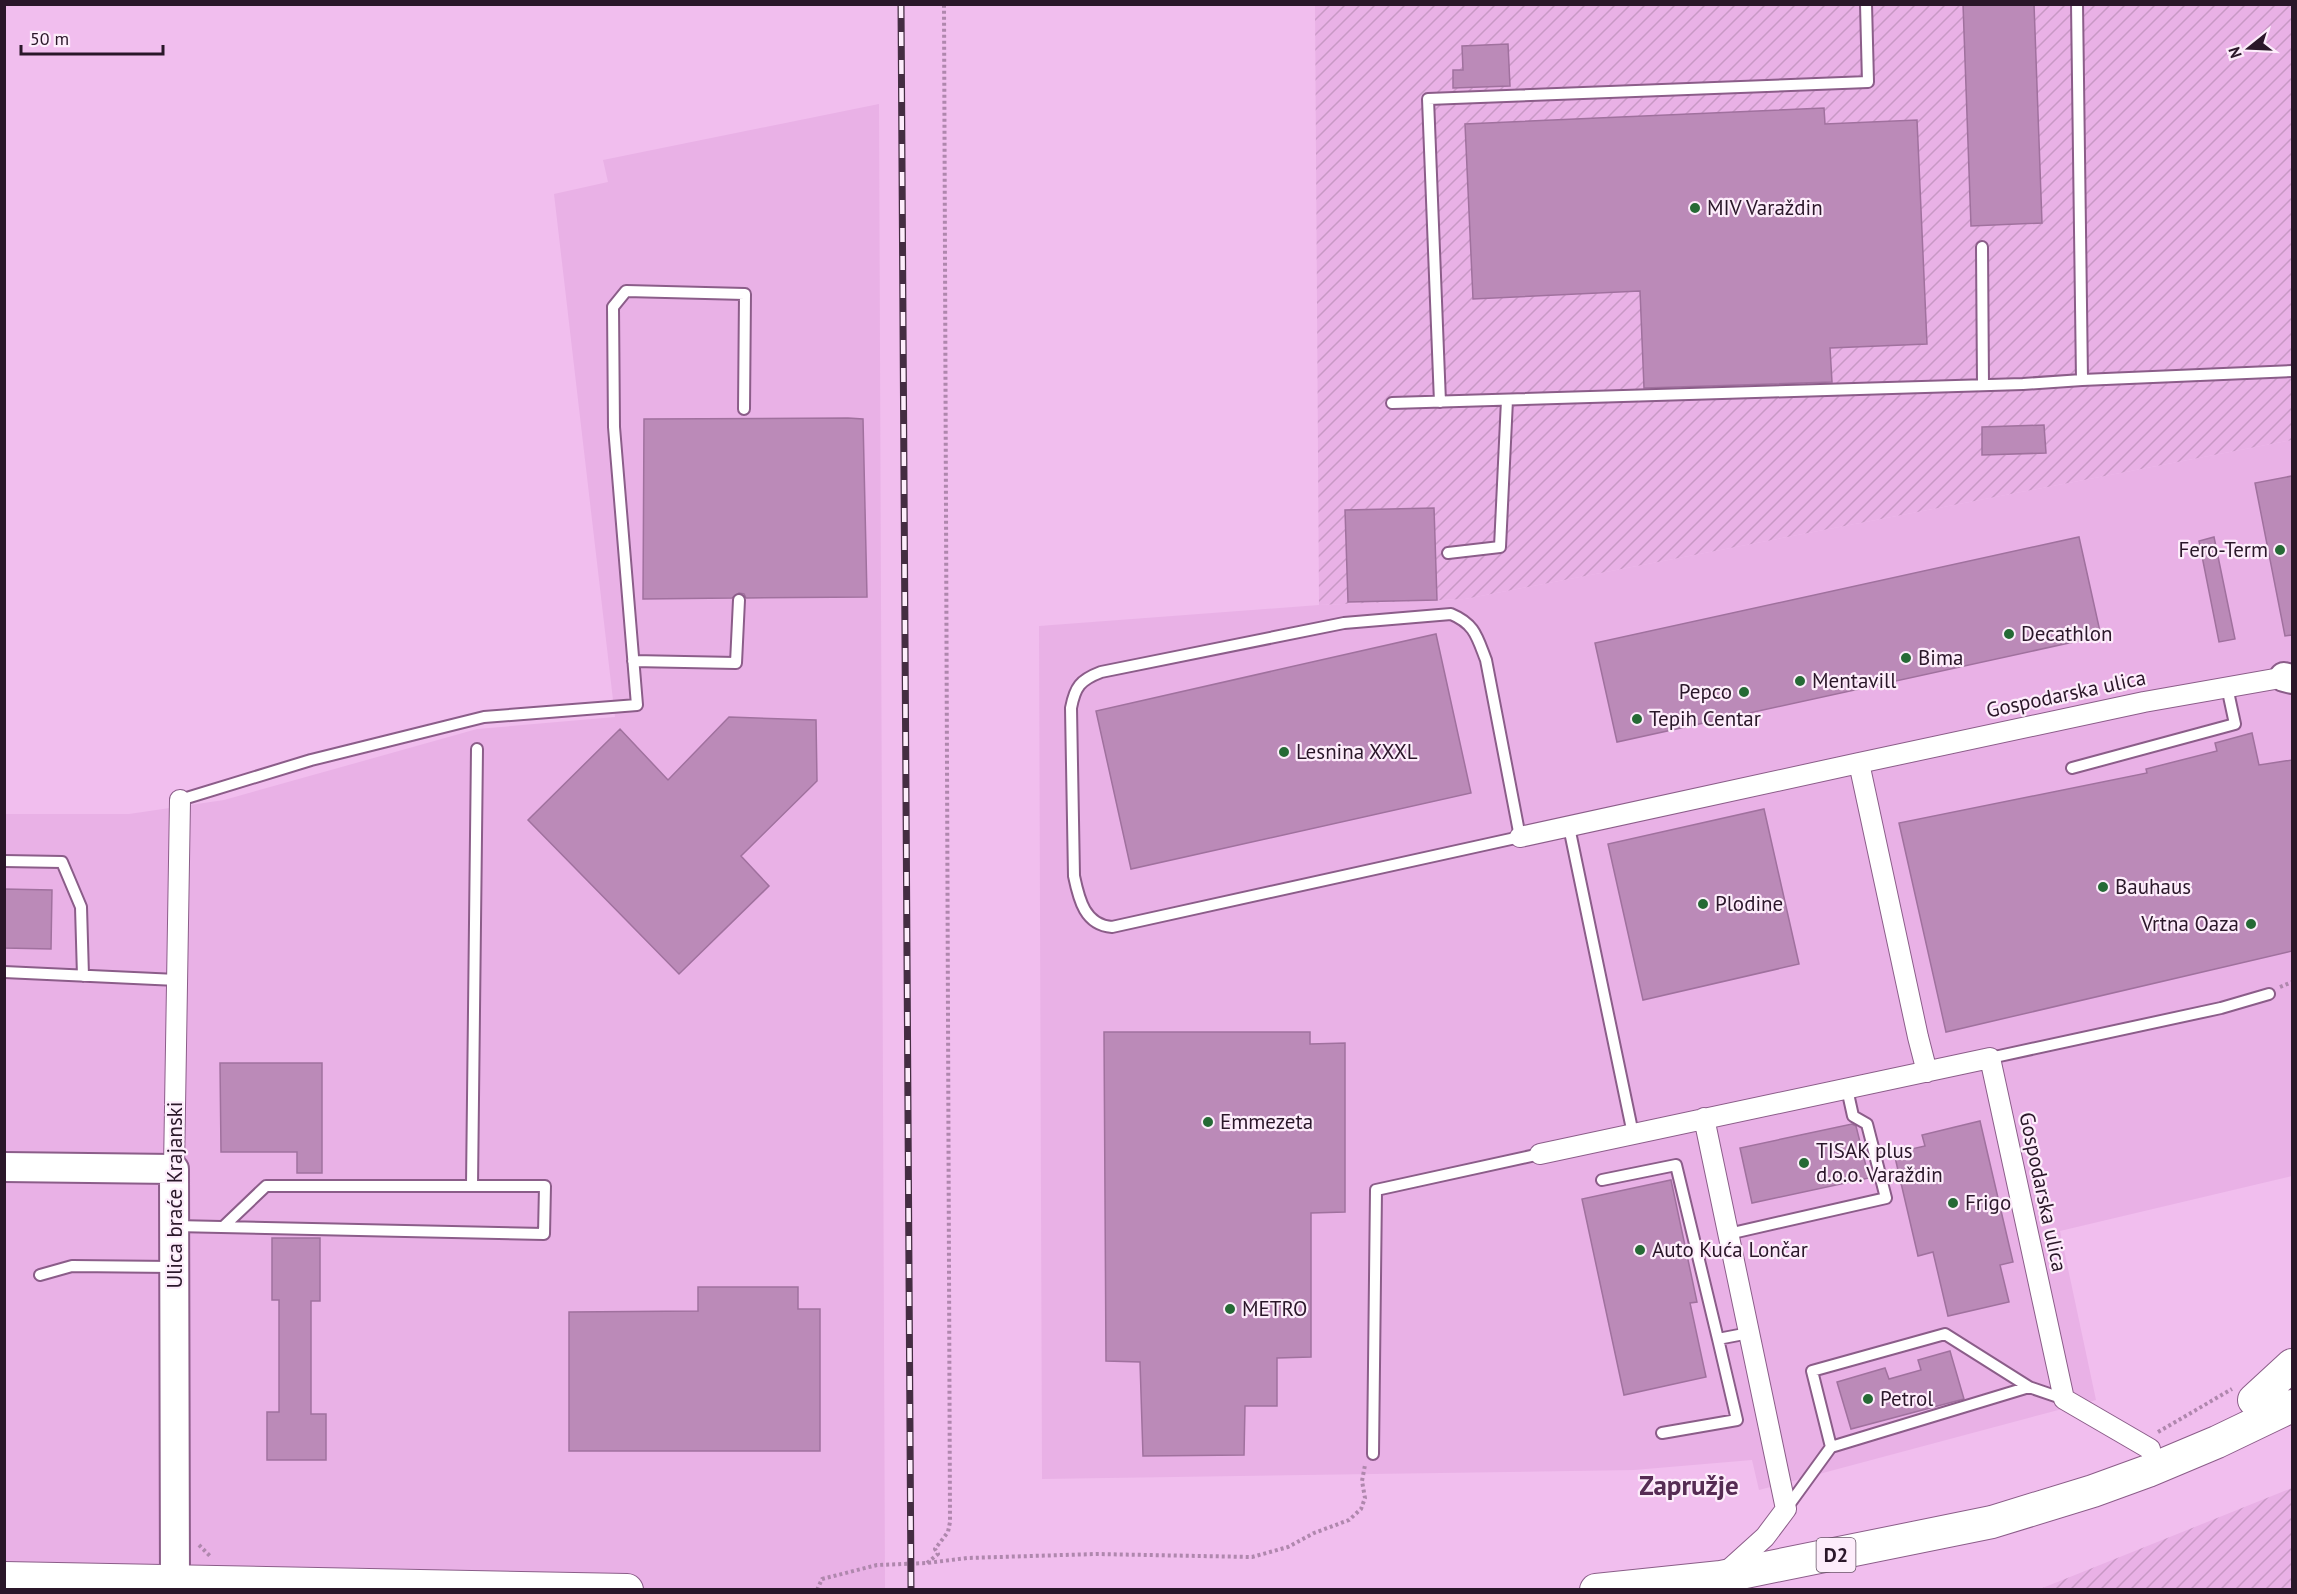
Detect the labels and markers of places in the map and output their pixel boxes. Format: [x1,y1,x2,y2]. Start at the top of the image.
place label: MIV Varaždin [1707,194,1823,221]
marker: MIV Varaždin [1688,201,1702,215]
place label: Fero-Term [2178,536,2268,563]
marker: Fero-Term [2273,543,2287,557]
place label: Decathlon [2021,620,2113,647]
marker: Decathlon [2002,627,2016,641]
place label: Bima [1918,644,1963,671]
marker: Bima [1899,651,1913,665]
place label: Mentavill [1812,667,1896,694]
marker: Mentavill [1793,674,1807,688]
place label: Pepco [1679,678,1732,705]
marker: Pepco [1737,685,1751,699]
place label: Tepih Centar [1649,705,1761,732]
marker: Tepih Centar [1630,712,1644,726]
place label: Lesnina XXXL [1296,738,1418,765]
marker: Lesnina XXXL [1277,745,1291,759]
place label: Bauhaus [2115,873,2191,900]
marker: Bauhaus [2096,880,2110,894]
place label: Plodine [1715,890,1783,917]
marker: Plodine [1696,897,1710,911]
place label: Vrtna Oaza [2140,910,2239,937]
marker: Vrtna Oaza [2244,917,2258,931]
place label: Emmezeta [1220,1108,1313,1135]
marker: Emmezeta [1201,1115,1215,1129]
place label: TISAK plus d.o.o. Varaždin [1816,1137,1943,1188]
marker: TISAK plus d.o.o. Varaždin [1797,1156,1811,1170]
place label: Frigo [1965,1189,2011,1216]
marker: Frigo [1946,1196,1960,1210]
place label: Auto Kuća Lončar [1652,1236,1808,1263]
marker: Auto Kuća Lončar [1633,1243,1647,1257]
place label: METRO [1242,1295,1307,1322]
marker: METRO [1223,1302,1237,1316]
place label: Petrol [1880,1385,1933,1412]
marker: Petrol [1861,1392,1875,1406]

